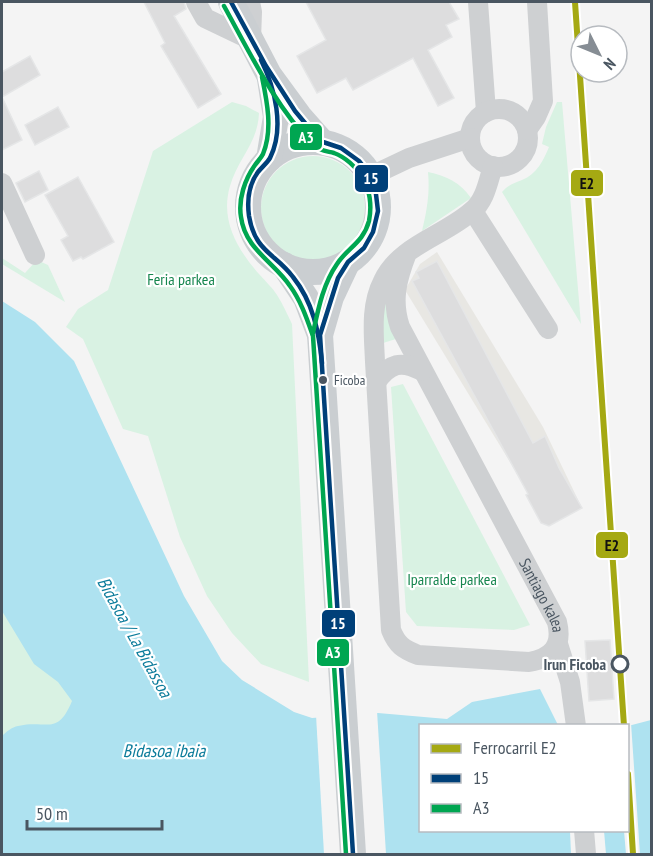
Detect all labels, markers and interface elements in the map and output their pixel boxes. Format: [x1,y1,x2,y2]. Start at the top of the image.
north arrow [569,24,629,84]
text: N [600,54,620,74]
line badge: A3 [289,123,323,151]
text: A3 [297,127,314,147]
line badge: 15 [354,164,389,193]
text: 15 [363,168,379,188]
line badge: E2 [570,169,604,197]
text: E2 [580,173,594,193]
park label: Feria parkea [147,269,215,289]
place label: Ficoba [334,371,365,389]
marker: Ficoba [317,374,329,386]
line badge: E2 [595,531,629,559]
text: E2 [605,535,619,555]
street label: Santiago kalea [515,555,569,633]
park label: Iparralde parkea [407,569,497,589]
water label: Bidasoa / La Bidassoa [92,573,178,702]
line badge: 15 [321,609,356,638]
text: 15 [330,613,346,633]
line badge: A3 [316,638,350,667]
text: A3 [324,642,341,662]
place label: Irun Ficoba [543,654,606,674]
marker: Irun Ficoba [611,655,629,673]
legend [419,724,629,832]
text: Ferrocarril E2 [473,736,557,759]
water label: Bidasoa ibaia [123,739,206,762]
text: 15 [473,766,489,789]
scale bar [27,793,162,831]
text: A3 [473,796,490,819]
text: 50 m [36,802,68,825]

